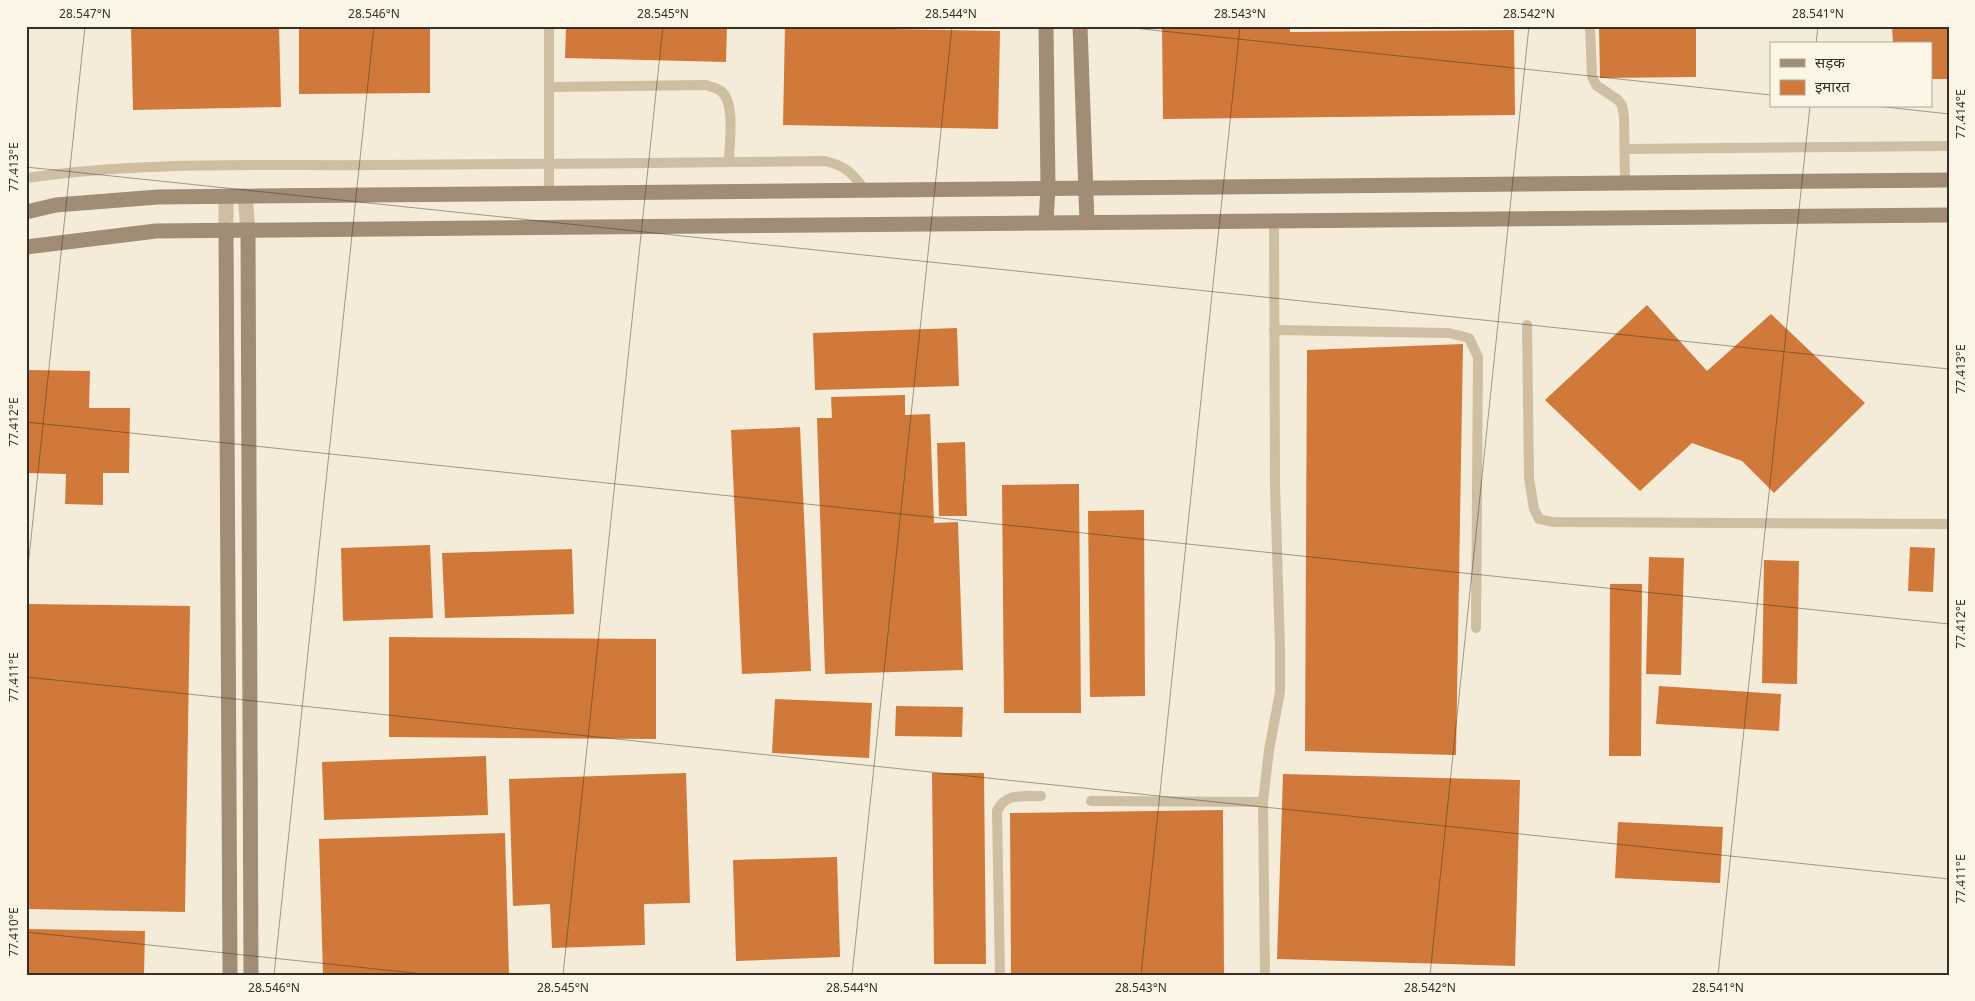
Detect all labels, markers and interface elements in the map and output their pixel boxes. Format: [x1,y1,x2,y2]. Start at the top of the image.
text: 28.547°N [59,5,111,22]
text: 28.546°N [348,5,400,22]
text: 28.545°N [637,5,689,22]
text: 28.544°N [925,5,977,22]
text: 28.543°N [1214,5,1266,22]
text: 28.542°N [1503,5,1555,22]
text: 28.541°N [1792,5,1844,22]
legend [1770,42,1932,108]
text: सड़क [1815,52,1845,72]
text: इमारत [1815,76,1850,96]
text: 77.414°E [1952,89,1969,139]
text: 77.413°E [5,142,22,192]
text: 77.413°E [1952,344,1969,394]
text: 77.412°E [5,397,22,447]
text: 77.412°E [1952,599,1969,649]
text: 77.411°E [5,652,22,702]
text: 77.411°E [1952,854,1969,904]
text: 77.410°E [5,907,22,957]
text: 28.546°N [248,979,300,996]
text: 28.545°N [537,979,589,996]
text: 28.544°N [826,979,878,996]
text: 28.543°N [1115,979,1167,996]
text: 28.542°N [1404,979,1456,996]
text: 28.541°N [1692,979,1744,996]

